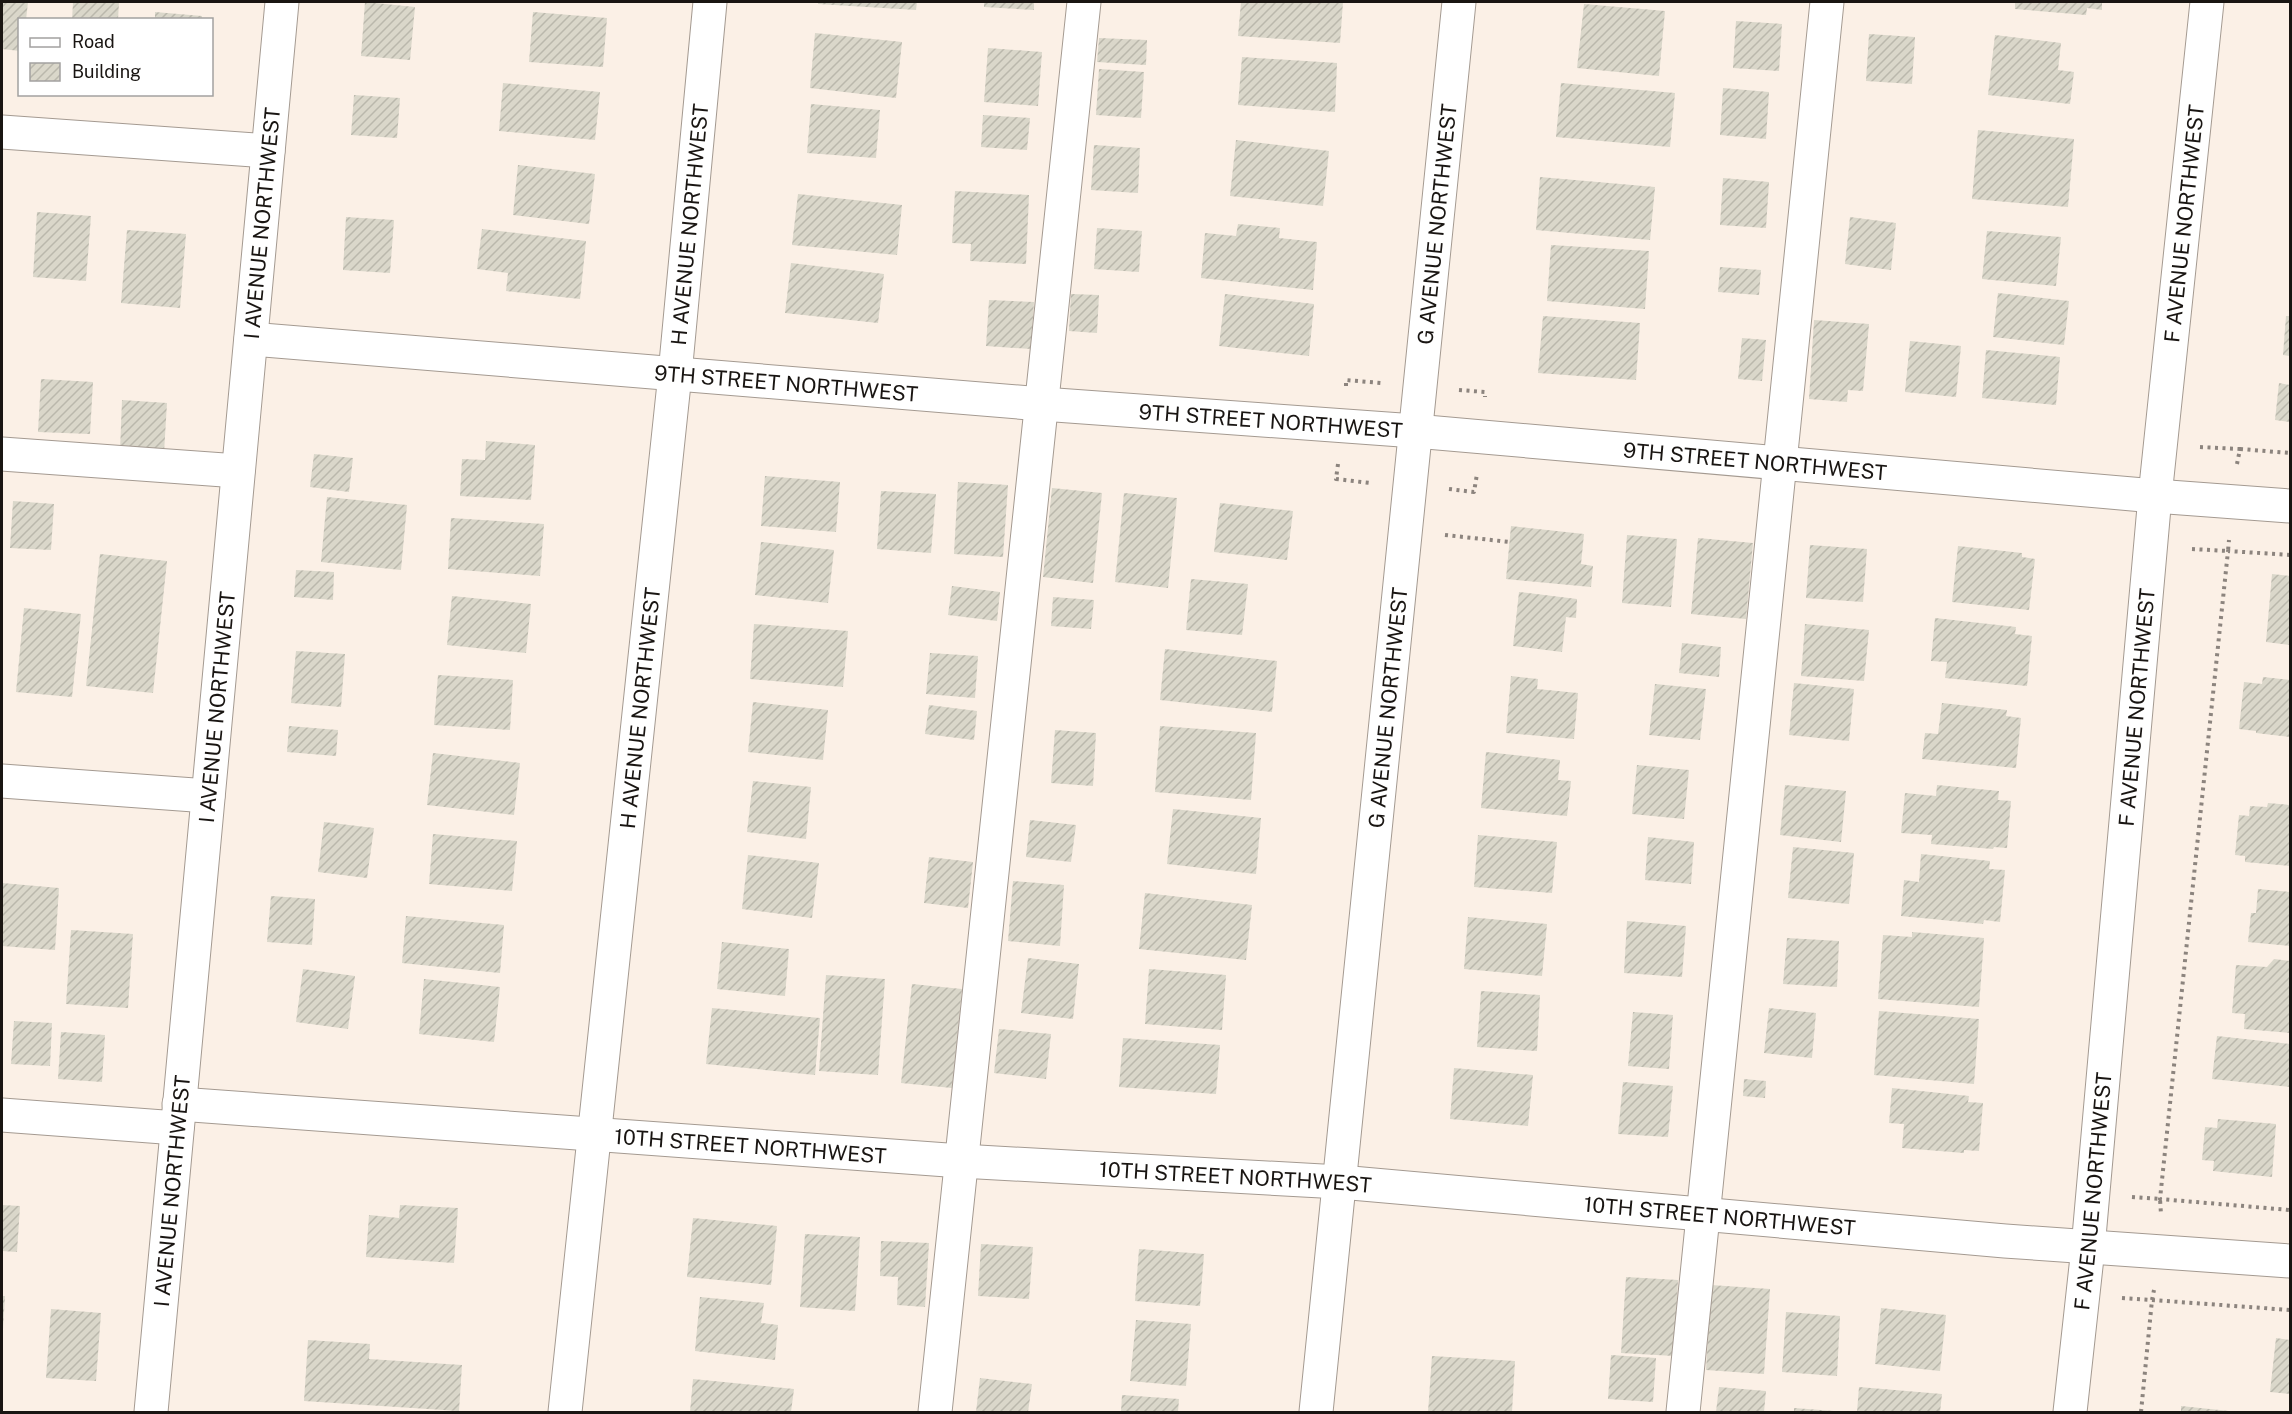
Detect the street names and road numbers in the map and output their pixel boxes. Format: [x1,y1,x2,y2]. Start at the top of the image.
street label: H AVENUE NORTHWEST [665,102,713,347]
street label: G AVENUE NORTHWEST [1412,102,1461,346]
street label: F AVENUE NORTHWEST [2159,103,2209,344]
street label: I AVENUE NORTHWEST [238,106,285,340]
street label: 9TH STREET NORTHWEST [653,360,919,406]
street label: 9TH STREET NORTHWEST [1138,399,1404,443]
street label: 9TH STREET NORTHWEST [1622,437,1888,485]
street label: H AVENUE NORTHWEST [614,586,665,830]
street label: G AVENUE NORTHWEST [1363,586,1412,829]
street label: F AVENUE NORTHWEST [2113,587,2159,827]
street label: I AVENUE NORTHWEST [193,590,240,824]
street label: F AVENUE NORTHWEST [2069,1071,2116,1312]
street label: I AVENUE NORTHWEST [148,1074,195,1308]
street label: 10TH STREET NORTHWEST [614,1123,887,1168]
street label: 10TH STREET NORTHWEST [1099,1156,1373,1197]
street label: 10TH STREET NORTHWEST [1583,1191,1857,1240]

